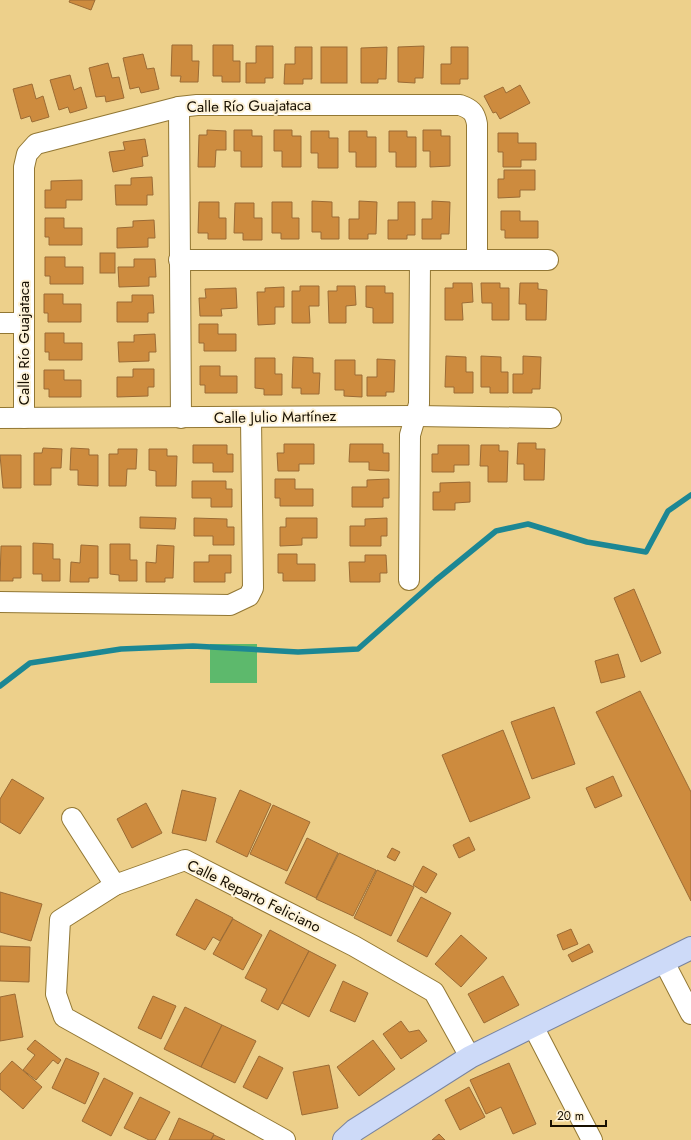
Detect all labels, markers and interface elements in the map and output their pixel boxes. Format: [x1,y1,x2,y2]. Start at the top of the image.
street label: Calle Río Guajataca [187,94,311,118]
street label: Calle Río Guajataca [13,281,35,405]
street label: Calle Julio Martínez [214,405,336,429]
street label: Calle Reparto Feliciano [183,854,325,938]
scale bar [551,1102,606,1128]
text: 20 m [557,1107,584,1125]

